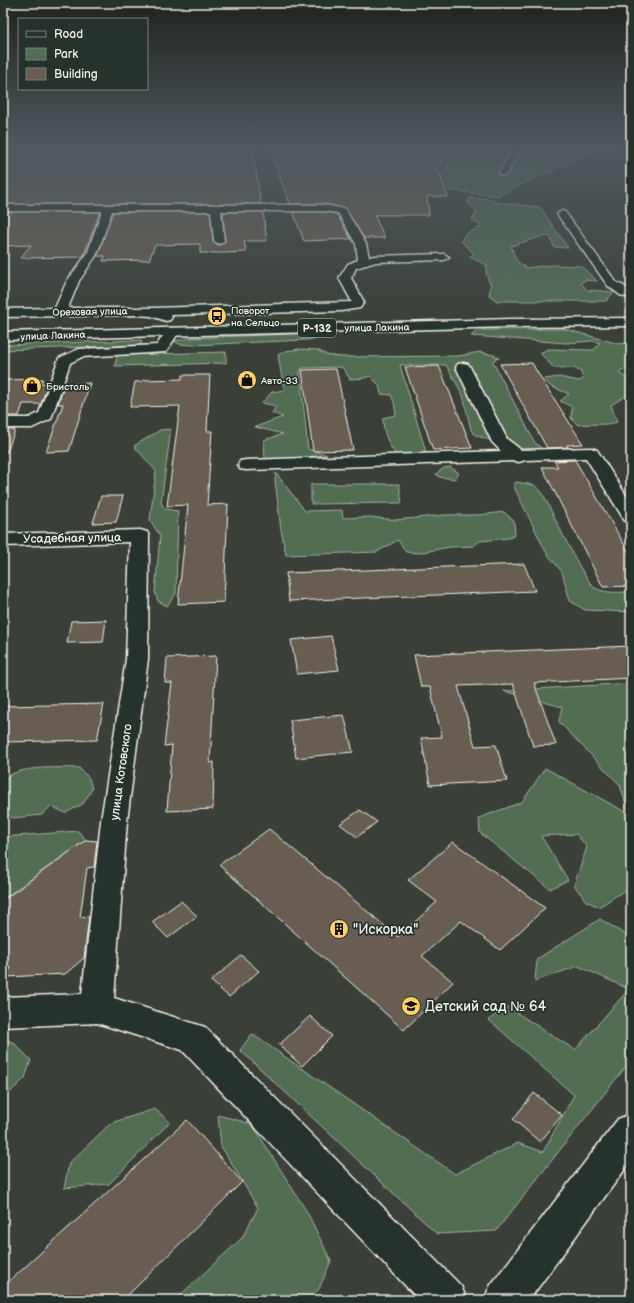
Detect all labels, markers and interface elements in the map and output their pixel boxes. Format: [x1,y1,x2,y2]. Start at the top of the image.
legend [18,18,148,90]
text: Road [54,27,83,42]
text: Park [54,47,78,62]
text: Building [54,67,98,82]
street label: Ореховая улица [52,305,128,319]
bus stop icon: Поворот на Сельцо [206,305,228,327]
place label: Поворот на Сельцо [231,305,279,329]
road number: Р-132 [298,319,336,337]
street label: улица Лакина [344,321,410,335]
street label: улица Лакина [20,329,86,343]
shop icon: Авто-33 [236,369,258,391]
shop icon: Бристоль [21,375,43,397]
place label: Авто-33 [260,375,298,387]
place label: Бристоль [46,381,89,393]
street label: Усадебная улица [23,530,121,547]
street label: улица Котовского [107,723,136,821]
building icon: "Искорка" [328,918,350,940]
place label: "Искорка" [353,921,419,938]
school or university icon: Детский сад № 64 [400,995,422,1017]
place label: Детский сад № 64 [425,998,547,1015]

